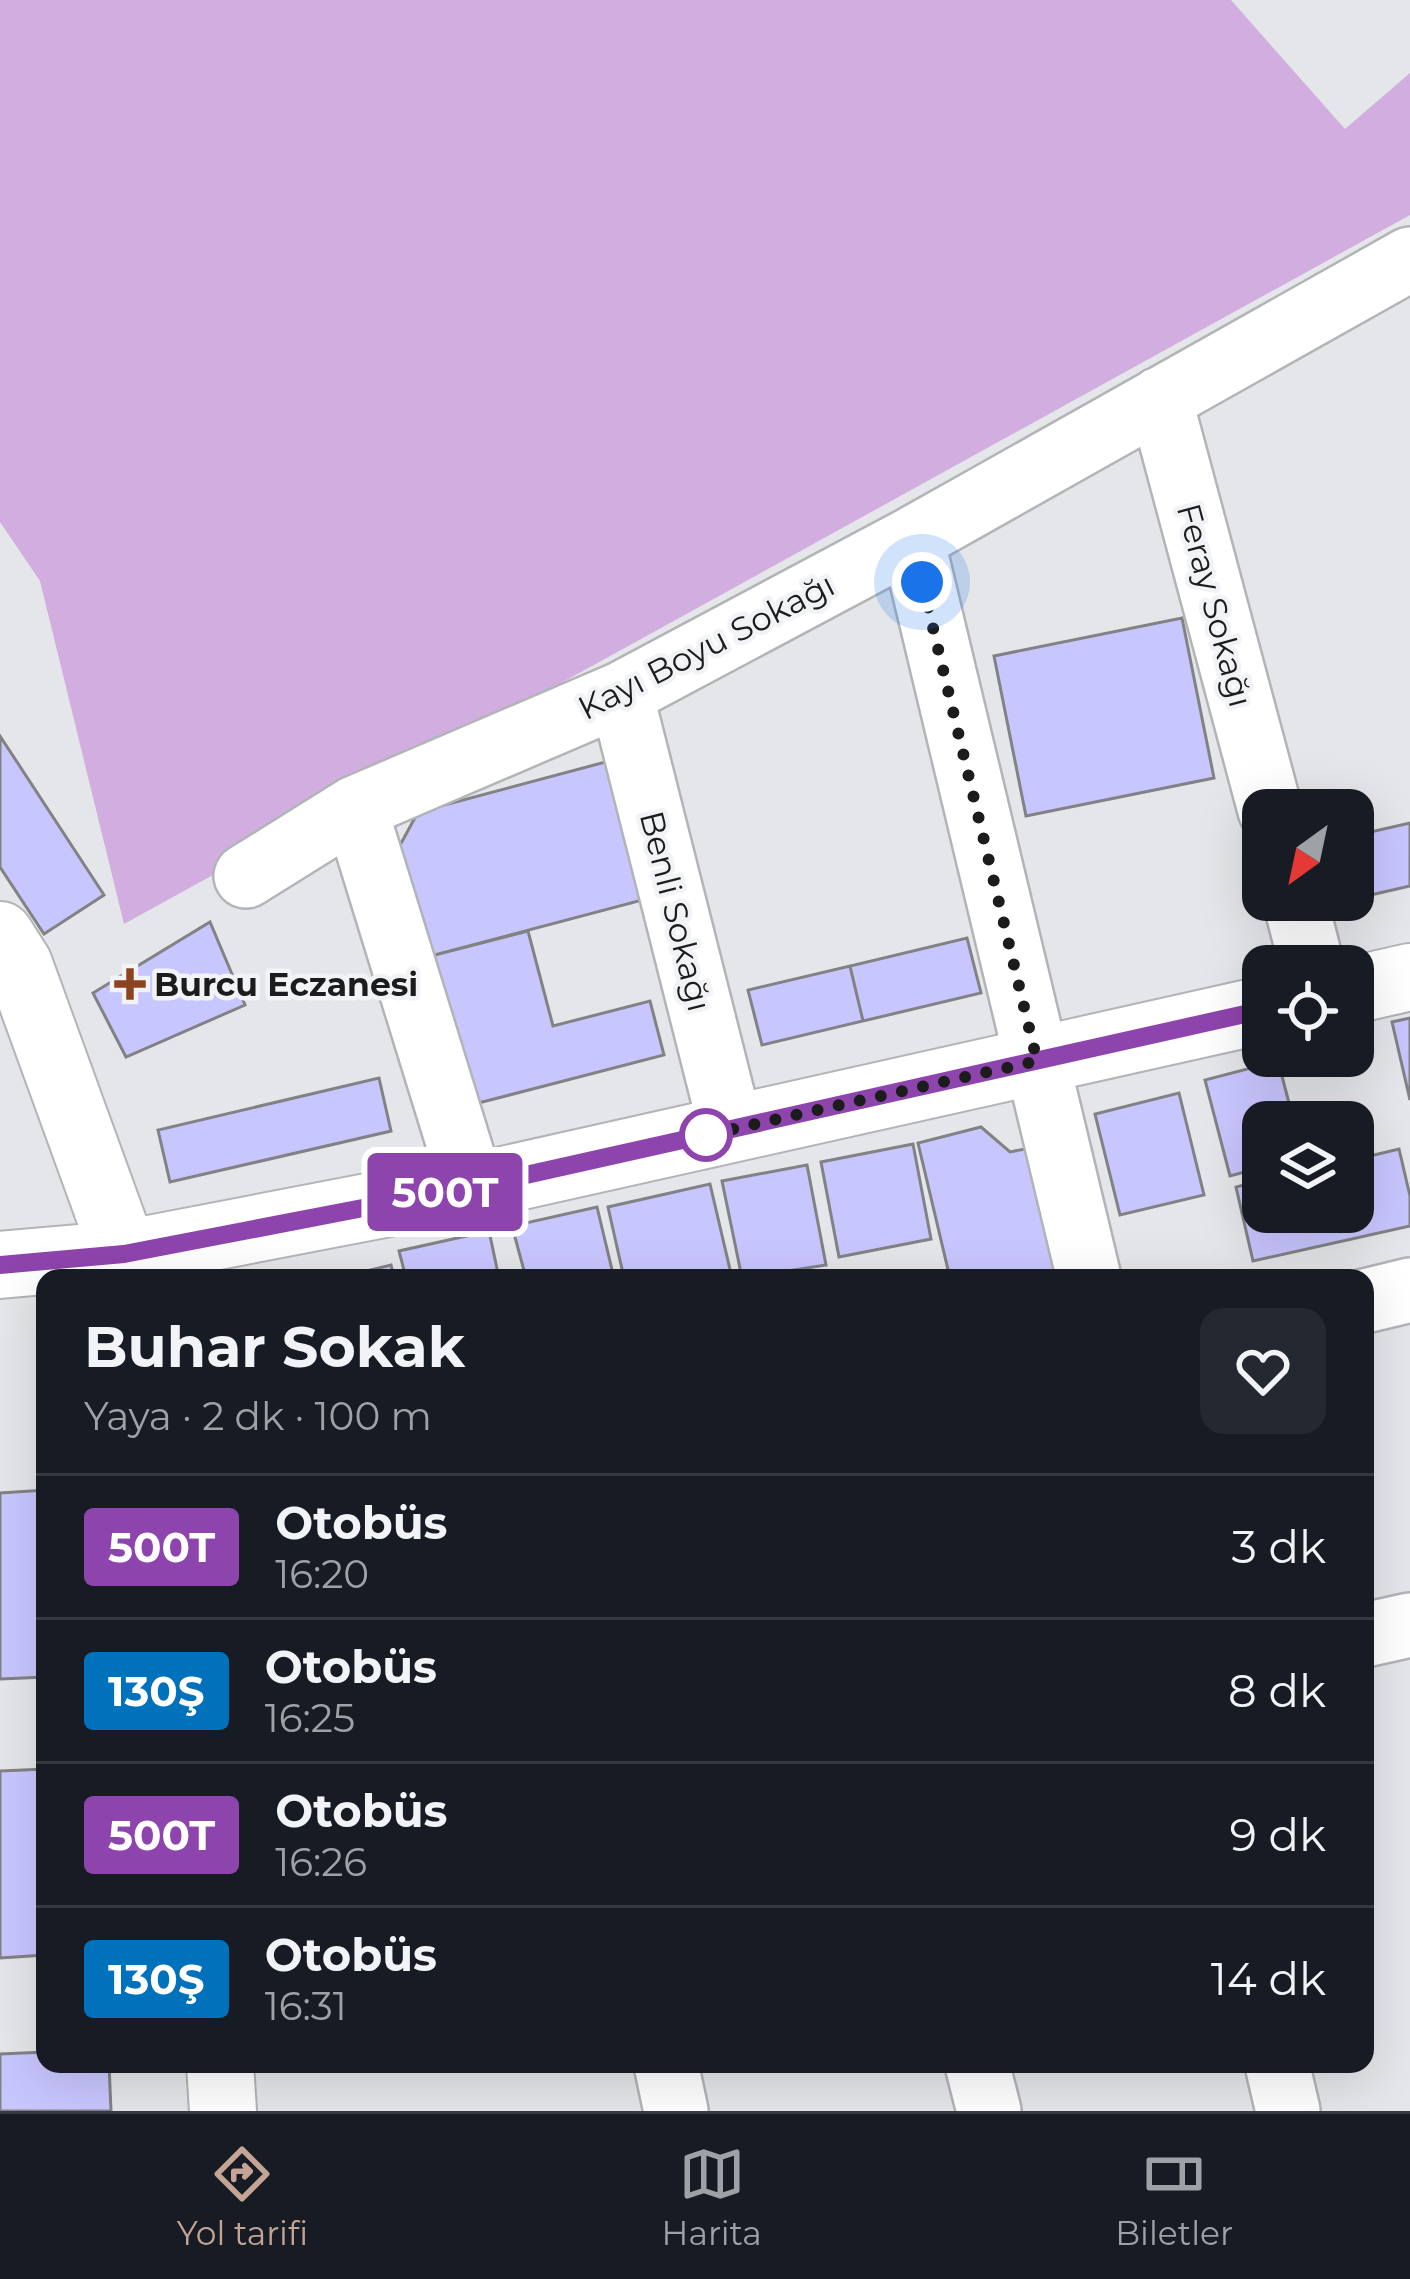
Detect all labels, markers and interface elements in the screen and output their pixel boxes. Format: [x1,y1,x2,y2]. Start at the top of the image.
street label: Feray Sokağı [1169,499,1261,711]
your location [892,552,952,612]
street label: Kayı Boyu Sokağı [571,564,841,728]
north arrow [1242,789,1374,921]
map controls [1242,789,1374,1233]
street label: Benli Sokağı [632,807,720,1015]
button: locate [1242,945,1374,1077]
place label: Burcu Eczanesi [154,964,418,1004]
marker: Burcu Eczanesi [117,971,143,997]
button: layers [1242,1101,1374,1233]
unlabelled marker [681,1110,731,1160]
line badge: 500T [361,1153,529,1231]
text: 500T [391,1166,499,1218]
button: heart [1200,1308,1326,1434]
text: Buhar Sokak [84,1312,465,1381]
text: Yaya · 2 dk · 100 m [84,1392,432,1440]
text: Otobüs [275,1495,448,1550]
text: 3 dk [1231,1519,1326,1574]
text: 500T [108,1521,215,1573]
text: 16:20 [275,1550,369,1598]
text: Otobüs [265,1639,437,1694]
text: 8 dk [1228,1663,1326,1718]
text: 130Ş [108,1665,205,1717]
text: 16:25 [265,1694,355,1742]
text: Otobüs [275,1783,448,1838]
text: 9 dk [1229,1807,1326,1862]
text: 500T [108,1809,215,1861]
text: 16:26 [275,1838,367,1886]
text: Otobüs [265,1927,437,1982]
text: 14 dk [1211,1951,1326,2006]
text: 130Ş [108,1953,205,2005]
text: 16:31 [265,1982,347,2030]
tab: Yol tarifi [177,2141,308,2253]
tab: Harita [662,2141,762,2253]
tab: Biletler [1115,2141,1233,2253]

